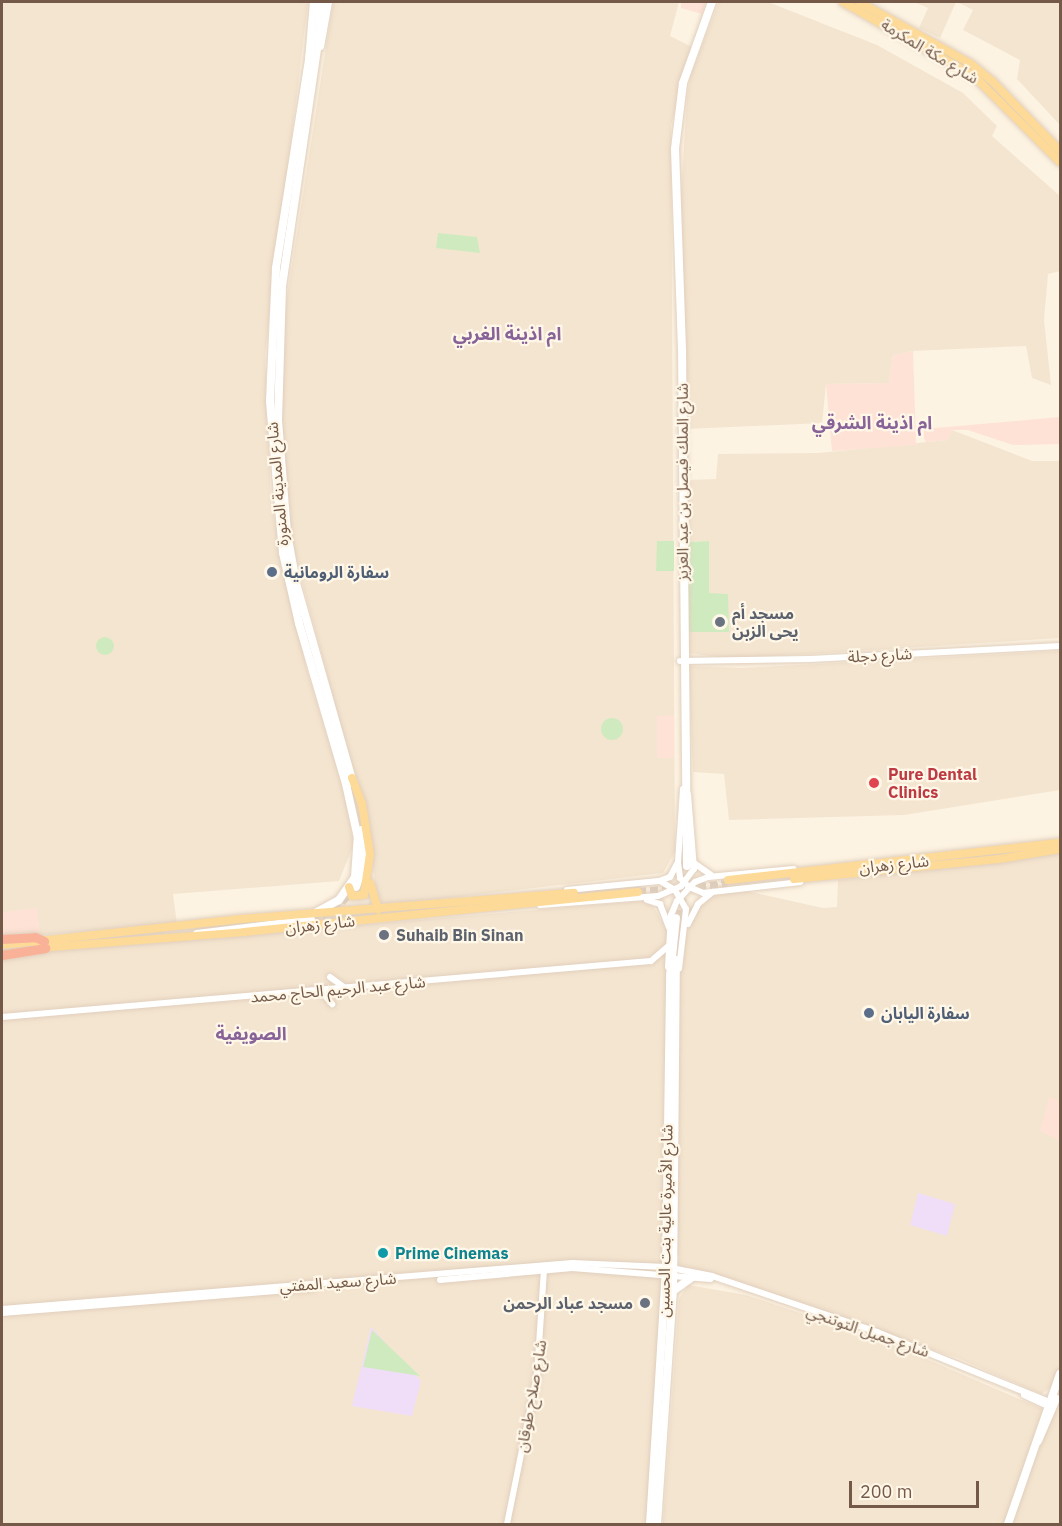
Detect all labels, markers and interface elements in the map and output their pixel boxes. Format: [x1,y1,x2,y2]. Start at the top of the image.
street label: شارع مكة المكرمة [878,14,982,88]
district label: ام اذينة الغربي [453,323,561,345]
street label: شارع الملك فيصل بن عبد العزيز [672,383,692,581]
district label: ام اذينة الشرقي [812,412,932,434]
street label: شارع المدينة المنورة [262,421,292,547]
place label: سفارة الرومانية [284,562,389,582]
marker: سفارة الرومانية [265,565,279,579]
place label: مسجد أم يحى الزبن [732,603,799,641]
marker: مسجد أم يحى الزبن [713,615,727,629]
street label: شارع دجلة [847,644,913,666]
place label: Pure Dental Clinics [888,764,977,802]
marker: Pure Dental Clinics [865,774,883,792]
street label: شارع زهران [858,851,930,877]
street label: شارع زهران [284,911,356,937]
place label: Suhaib Bin Sinan [396,925,524,945]
marker: Suhaib Bin Sinan [377,928,391,942]
street label: شارع عبد الرحيم الحاج محمد [250,972,426,1006]
place label: سفارة اليابان [881,1003,970,1023]
marker: سفارة اليابان [862,1006,876,1020]
district label: الصويفية [215,1023,287,1045]
street label: شارع الأميرة عالية بنت الحسين [654,1124,676,1318]
place label: Prime Cinemas [395,1243,508,1263]
marker: Prime Cinemas [376,1246,390,1260]
street label: شارع سعيد المفتي [279,1268,397,1296]
place label: مسجد عباد الرحمن [503,1293,633,1313]
marker: مسجد عباد الرحمن [638,1296,652,1310]
street label: شارع جميل التوتنجي [804,1301,932,1361]
street label: شارع صلاح طوقان [512,1338,550,1454]
scale bar [852,1469,982,1507]
text: 200 m [860,1480,912,1503]

